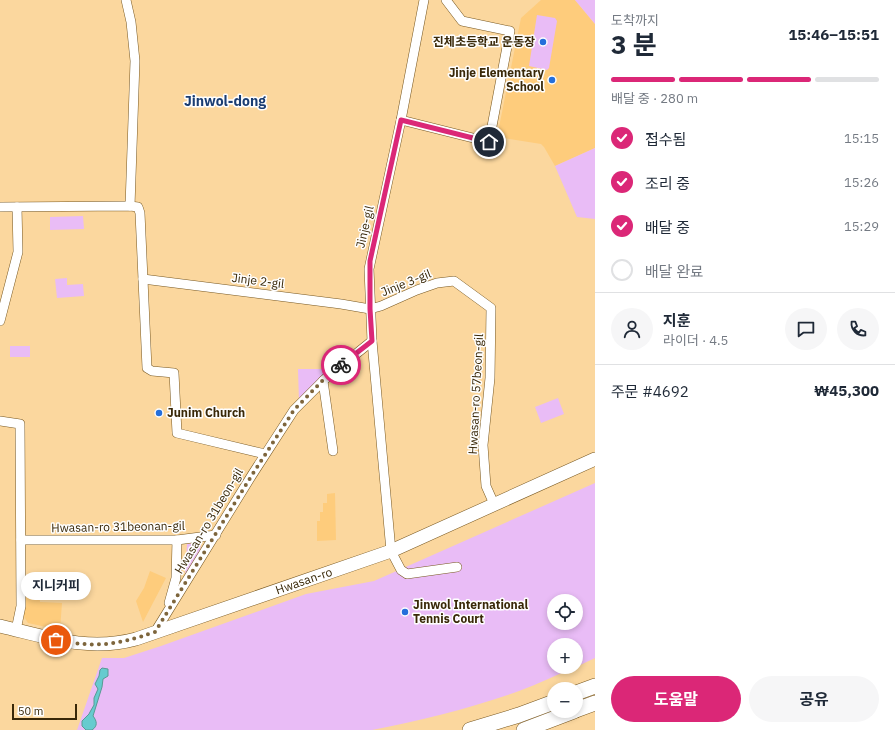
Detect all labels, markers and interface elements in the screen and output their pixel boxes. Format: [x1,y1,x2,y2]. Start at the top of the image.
text: 도착까지 [611,12,659,29]
text: 15:46–15:51 [788,25,879,44]
text: 3 분 [611,27,657,61]
place label: 진체초등학교 운동장 [433,34,535,49]
marker: 진체초등학교 운동장 [538,37,548,47]
place label: Jinje Elementary School [449,65,545,94]
marker: Jinje Elementary School [547,75,557,85]
text: 배달 중 · 280 m [611,90,698,107]
district label: Jinwol-dong [184,92,266,110]
pin [472,125,506,159]
icon: check [611,127,633,149]
text: 접수됨 [645,130,686,149]
text: 15:15 [844,130,879,147]
icon: home [478,131,500,153]
icon: check [611,171,633,193]
text: 조리 중 [645,174,690,193]
text: 15:26 [844,174,879,191]
street label: Jinje-gil [352,204,377,250]
icon: check [611,215,633,237]
text: 배달 중 [645,218,690,237]
text: 15:29 [844,218,879,235]
text: 배달 완료 [645,262,704,281]
street label: Jinje 3-gil [378,266,433,299]
street label: Jinje 2-gil [231,270,285,291]
button: person [611,308,653,350]
button: chat [785,308,827,350]
button: phone [837,308,879,350]
text: 지훈 [663,311,691,330]
text: 라이더 · 4.5 [663,332,728,349]
street label: Hwasan-ro 57beon-gil [465,333,486,455]
courier [321,345,361,385]
icon: bike [330,354,352,376]
text: ₩45,300 [814,381,879,400]
text: 주문 #4692 [611,382,689,401]
place label: Junim Church [167,405,245,420]
marker: Junim Church [154,408,164,418]
street label: Hwasan-ro 31beon-gil [171,465,246,576]
street label: Hwasan-ro 31beonan-gil [51,518,185,535]
street label: Hwasan-ro [273,564,334,597]
callout: 지니커피 [21,572,91,600]
text: 지니커피 [32,577,80,594]
map controls [547,594,583,718]
button: locate [547,594,583,630]
place label: Jinwol International Tennis Court [413,597,529,626]
marker: Jinwol International Tennis Court [400,607,410,617]
pin [39,623,73,657]
icon: bag [45,629,67,651]
button: + [547,638,583,674]
button: 도움말 [611,676,741,722]
button: 공유 [749,676,879,722]
button: − [547,682,583,718]
scale bar [12,702,77,721]
text: 50 m [18,704,43,718]

